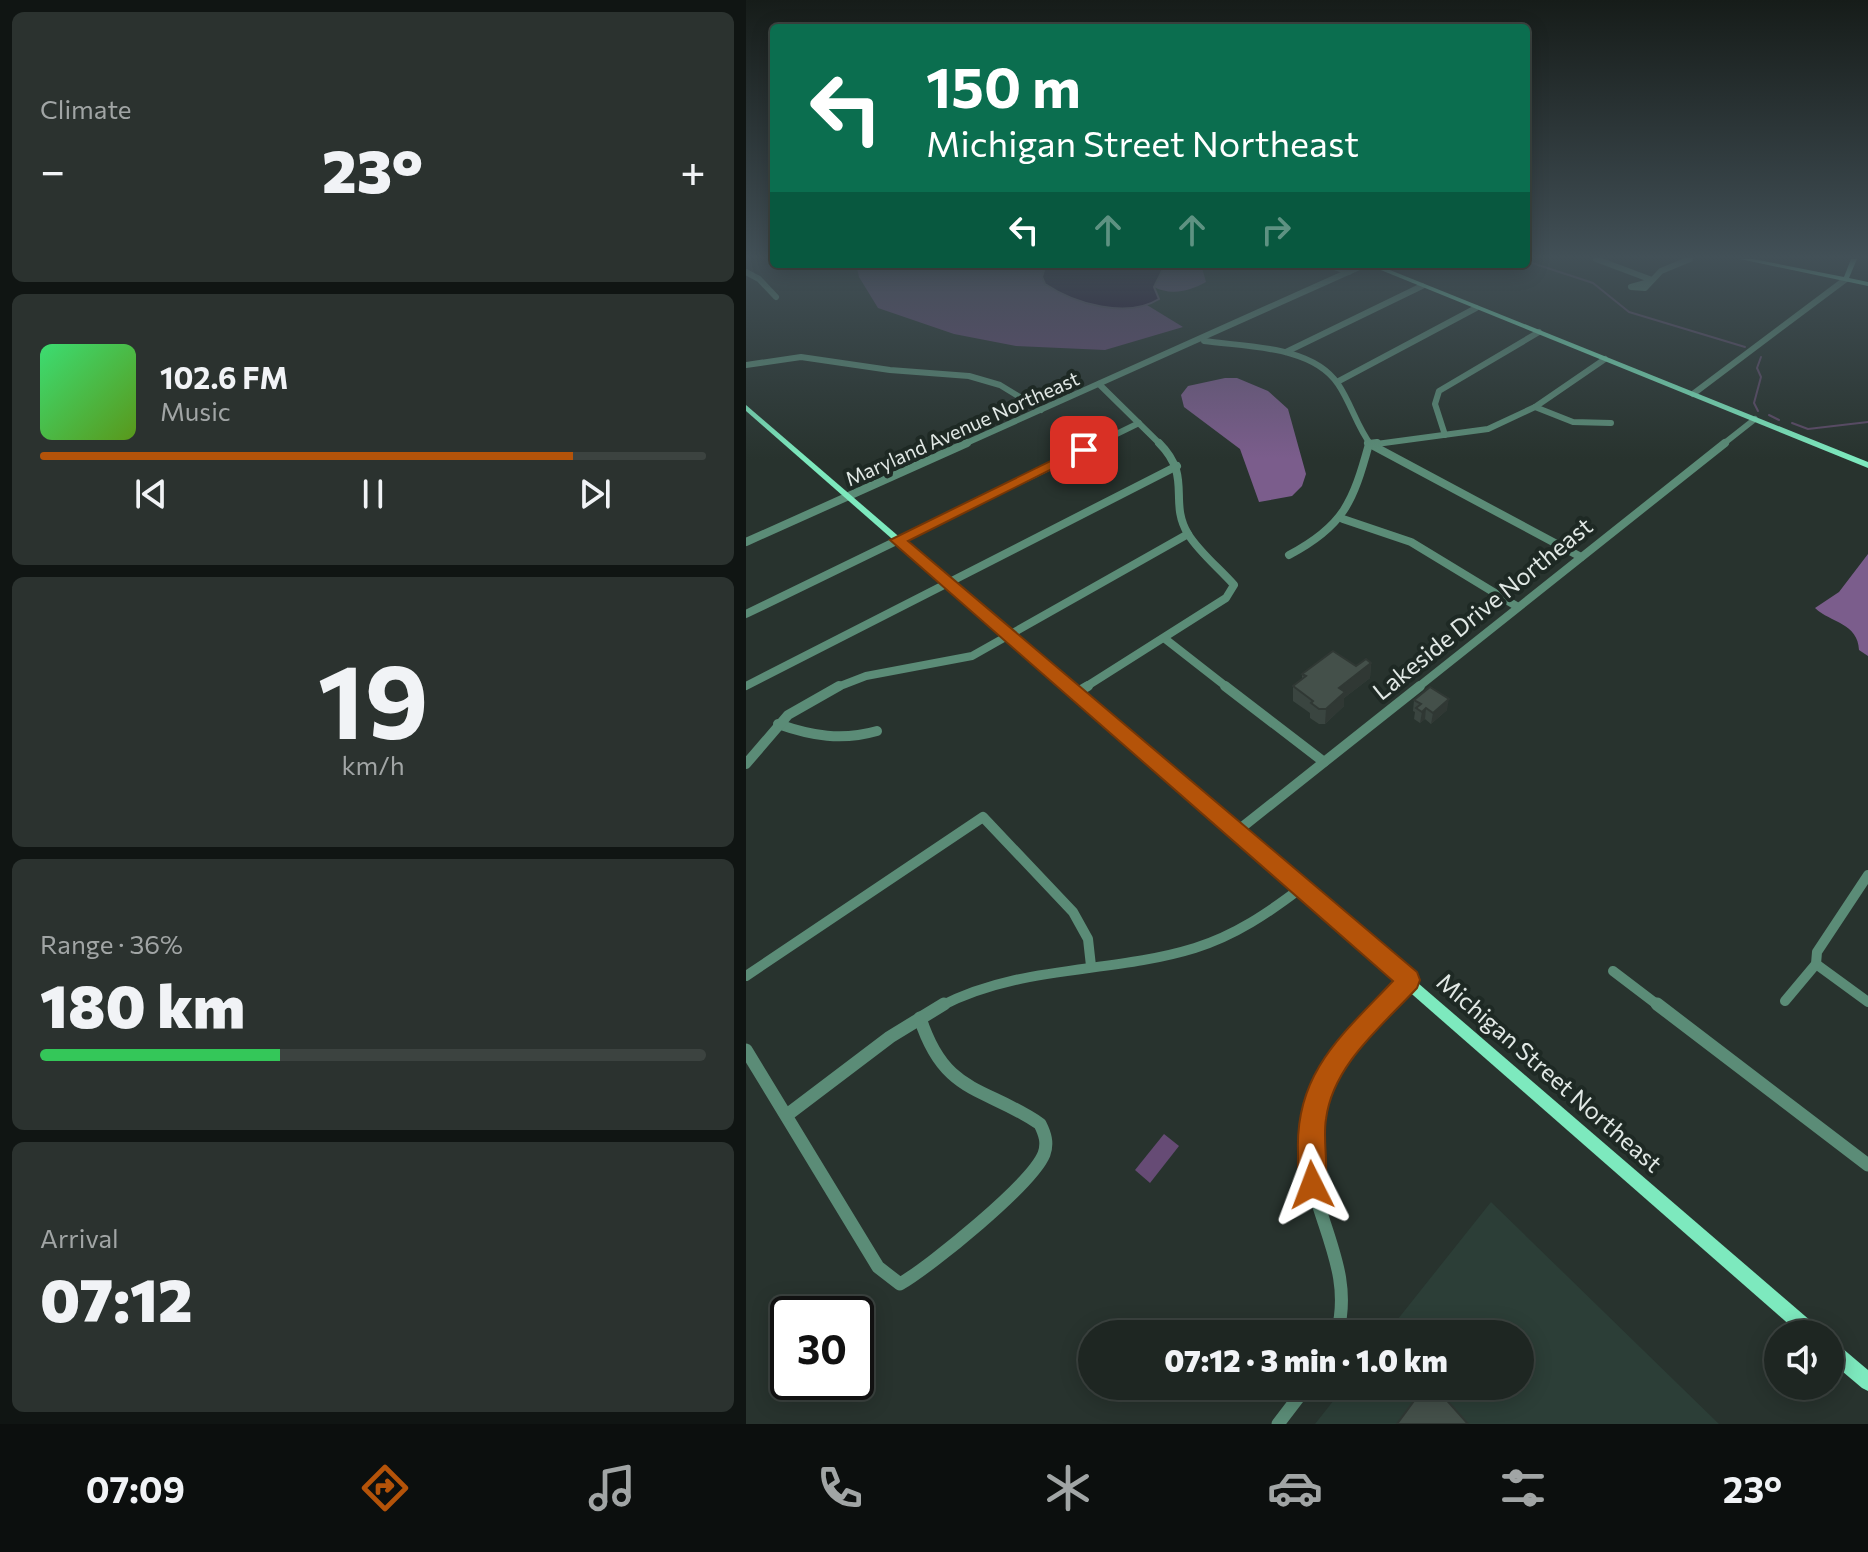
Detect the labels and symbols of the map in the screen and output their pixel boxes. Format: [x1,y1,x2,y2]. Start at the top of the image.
street label: Maryland Avenue Northeast [841,365,1083,491]
pin [1050,416,1118,484]
street label: Lakeside Drive Northeast [1367,511,1598,705]
street label: Michigan Street Northeast [1432,966,1669,1178]
position arrow [1270,1143,1354,1227]
speed limit sign: 30 [770,1296,874,1400]

